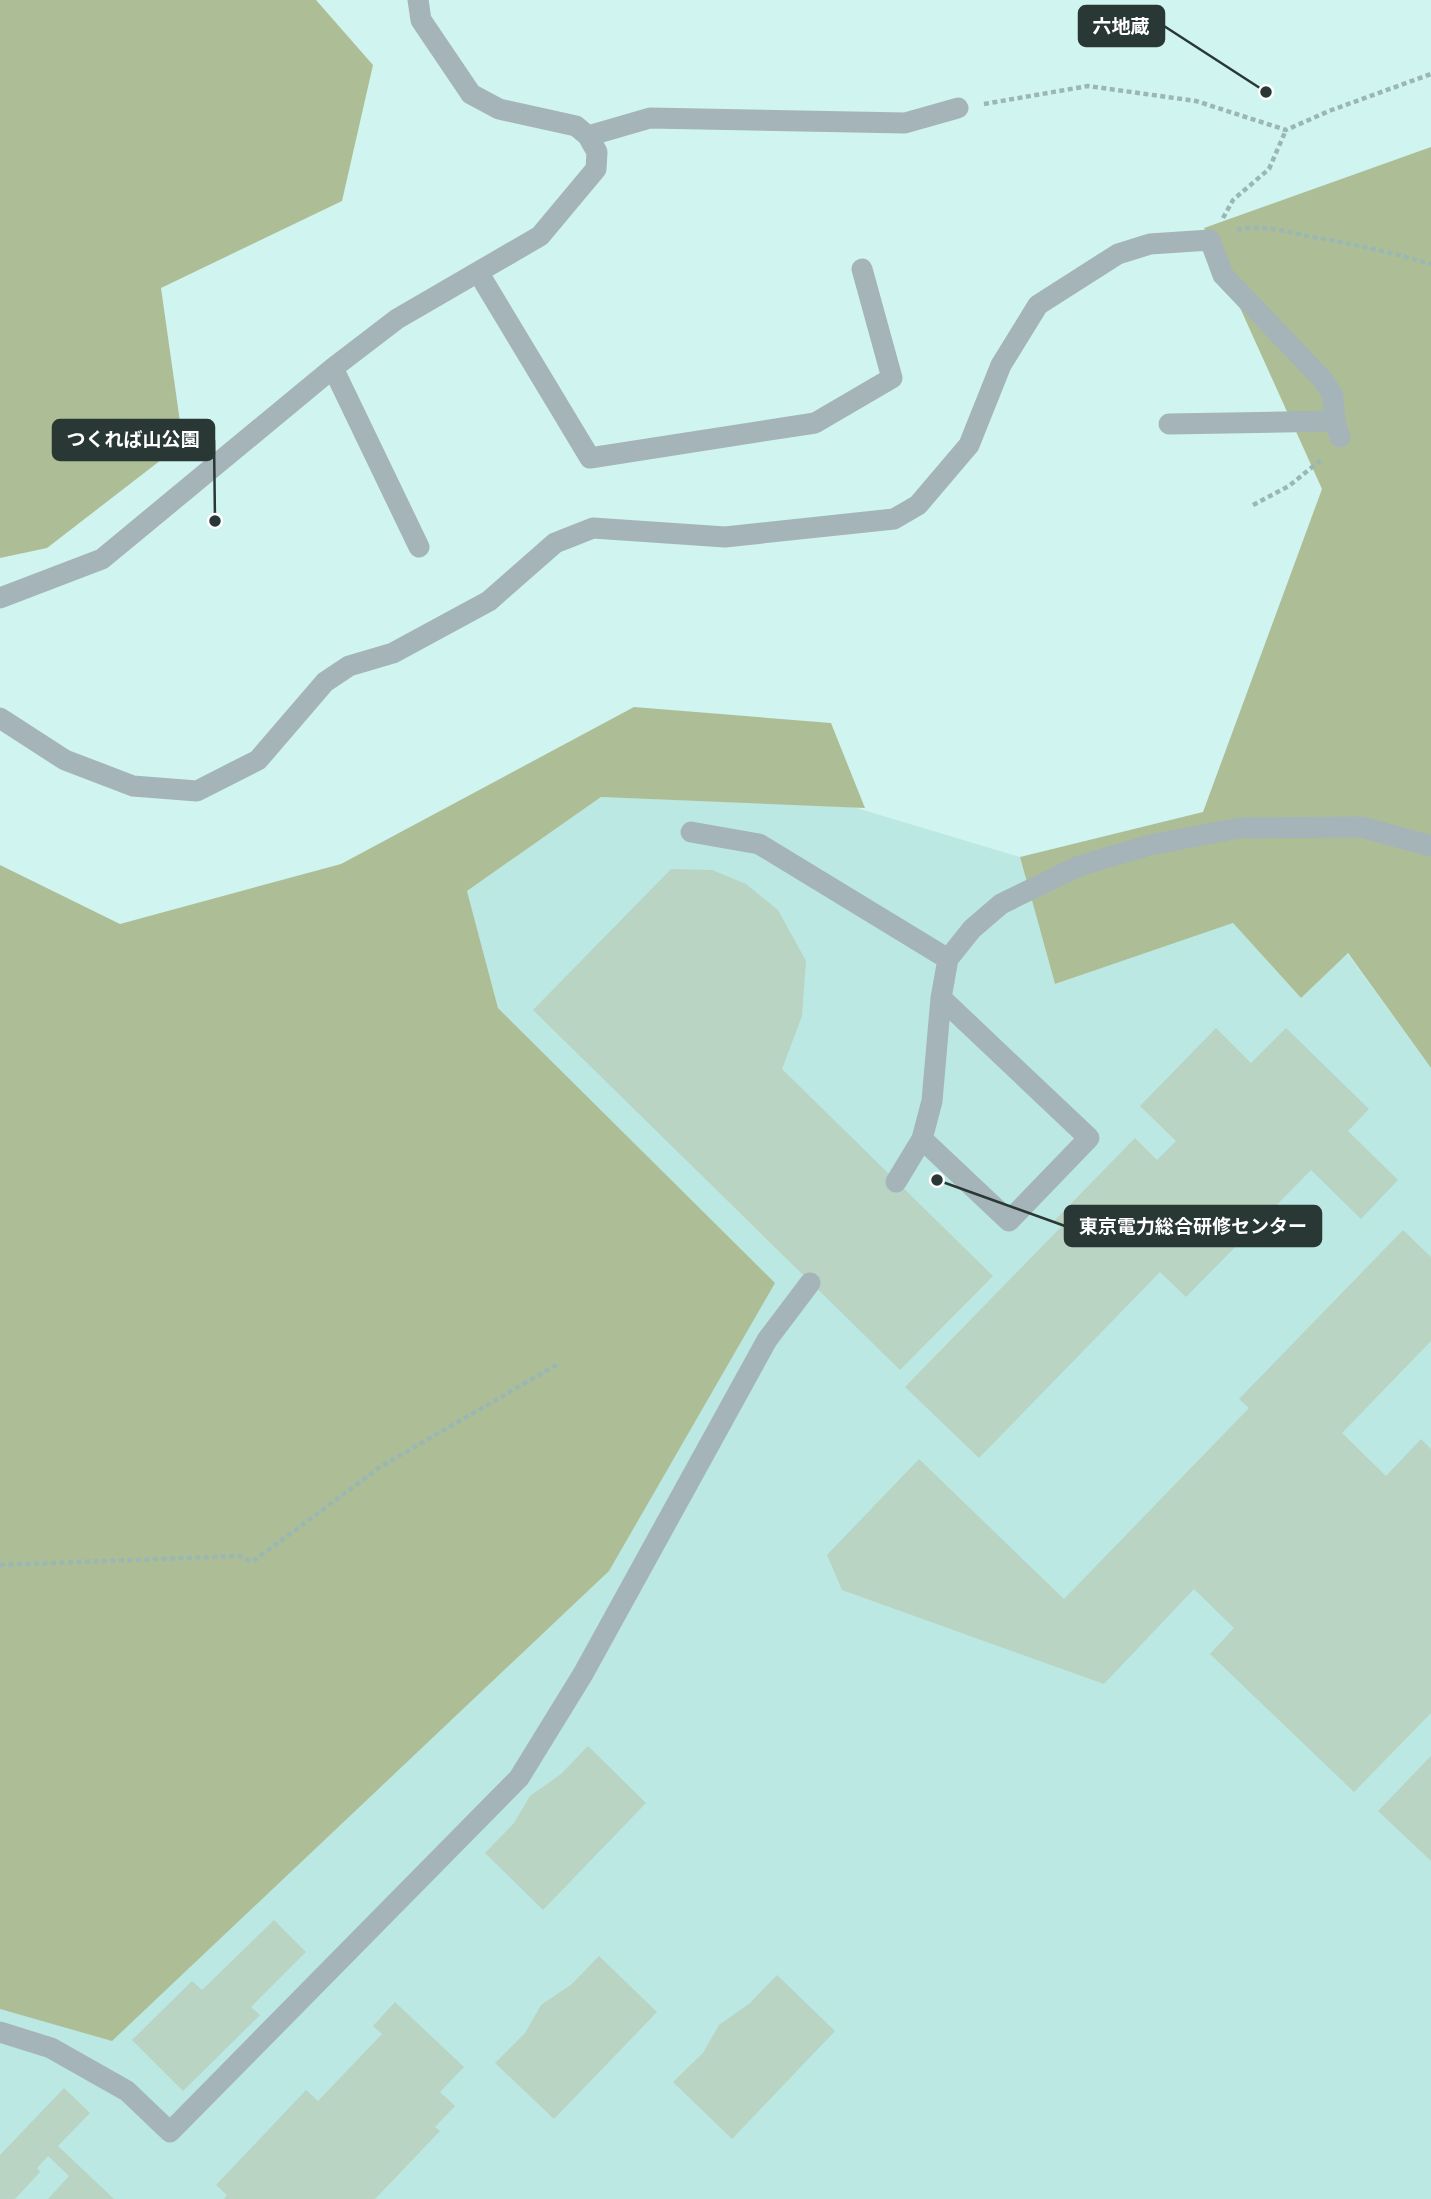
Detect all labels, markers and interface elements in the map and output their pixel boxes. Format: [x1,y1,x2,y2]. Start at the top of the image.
callout: 六地蔵 [1079,6,1164,46]
text: 六地蔵 [1092,14,1150,39]
callout: つくれば山公園 [53,420,214,460]
text: つくれば山公園 [66,427,200,452]
callout: 東京電力総合研修センター [1065,1206,1321,1246]
text: 東京電力総合研修センター [1079,1214,1307,1239]

